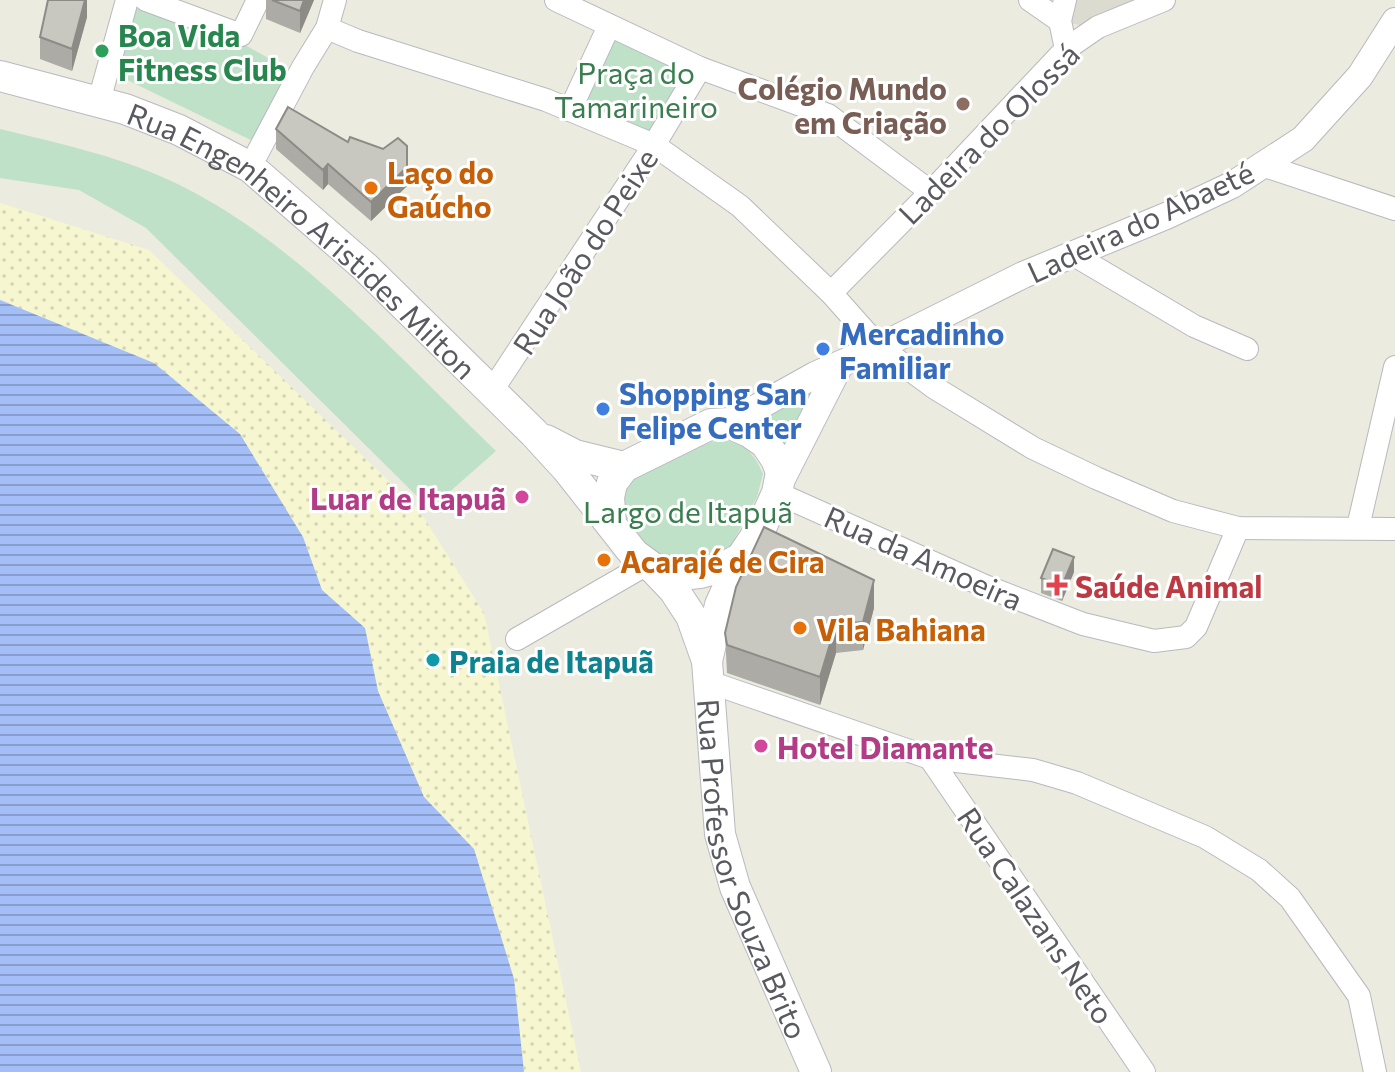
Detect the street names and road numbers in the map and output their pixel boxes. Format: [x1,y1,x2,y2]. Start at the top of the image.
street label: Ladeira do Olossá [890,35,1086,231]
street label: Rua Engenheiro Aristides Milton [123,93,485,386]
street label: Rua João do Peixe [504,141,664,361]
street label: Ladeira do Abaeté [1021,152,1259,290]
street label: Rua da Amoeira [819,497,1029,617]
street label: Rua Professor Souza Brito [691,697,817,1044]
street label: Rua Calazans Neto [951,800,1123,1030]

